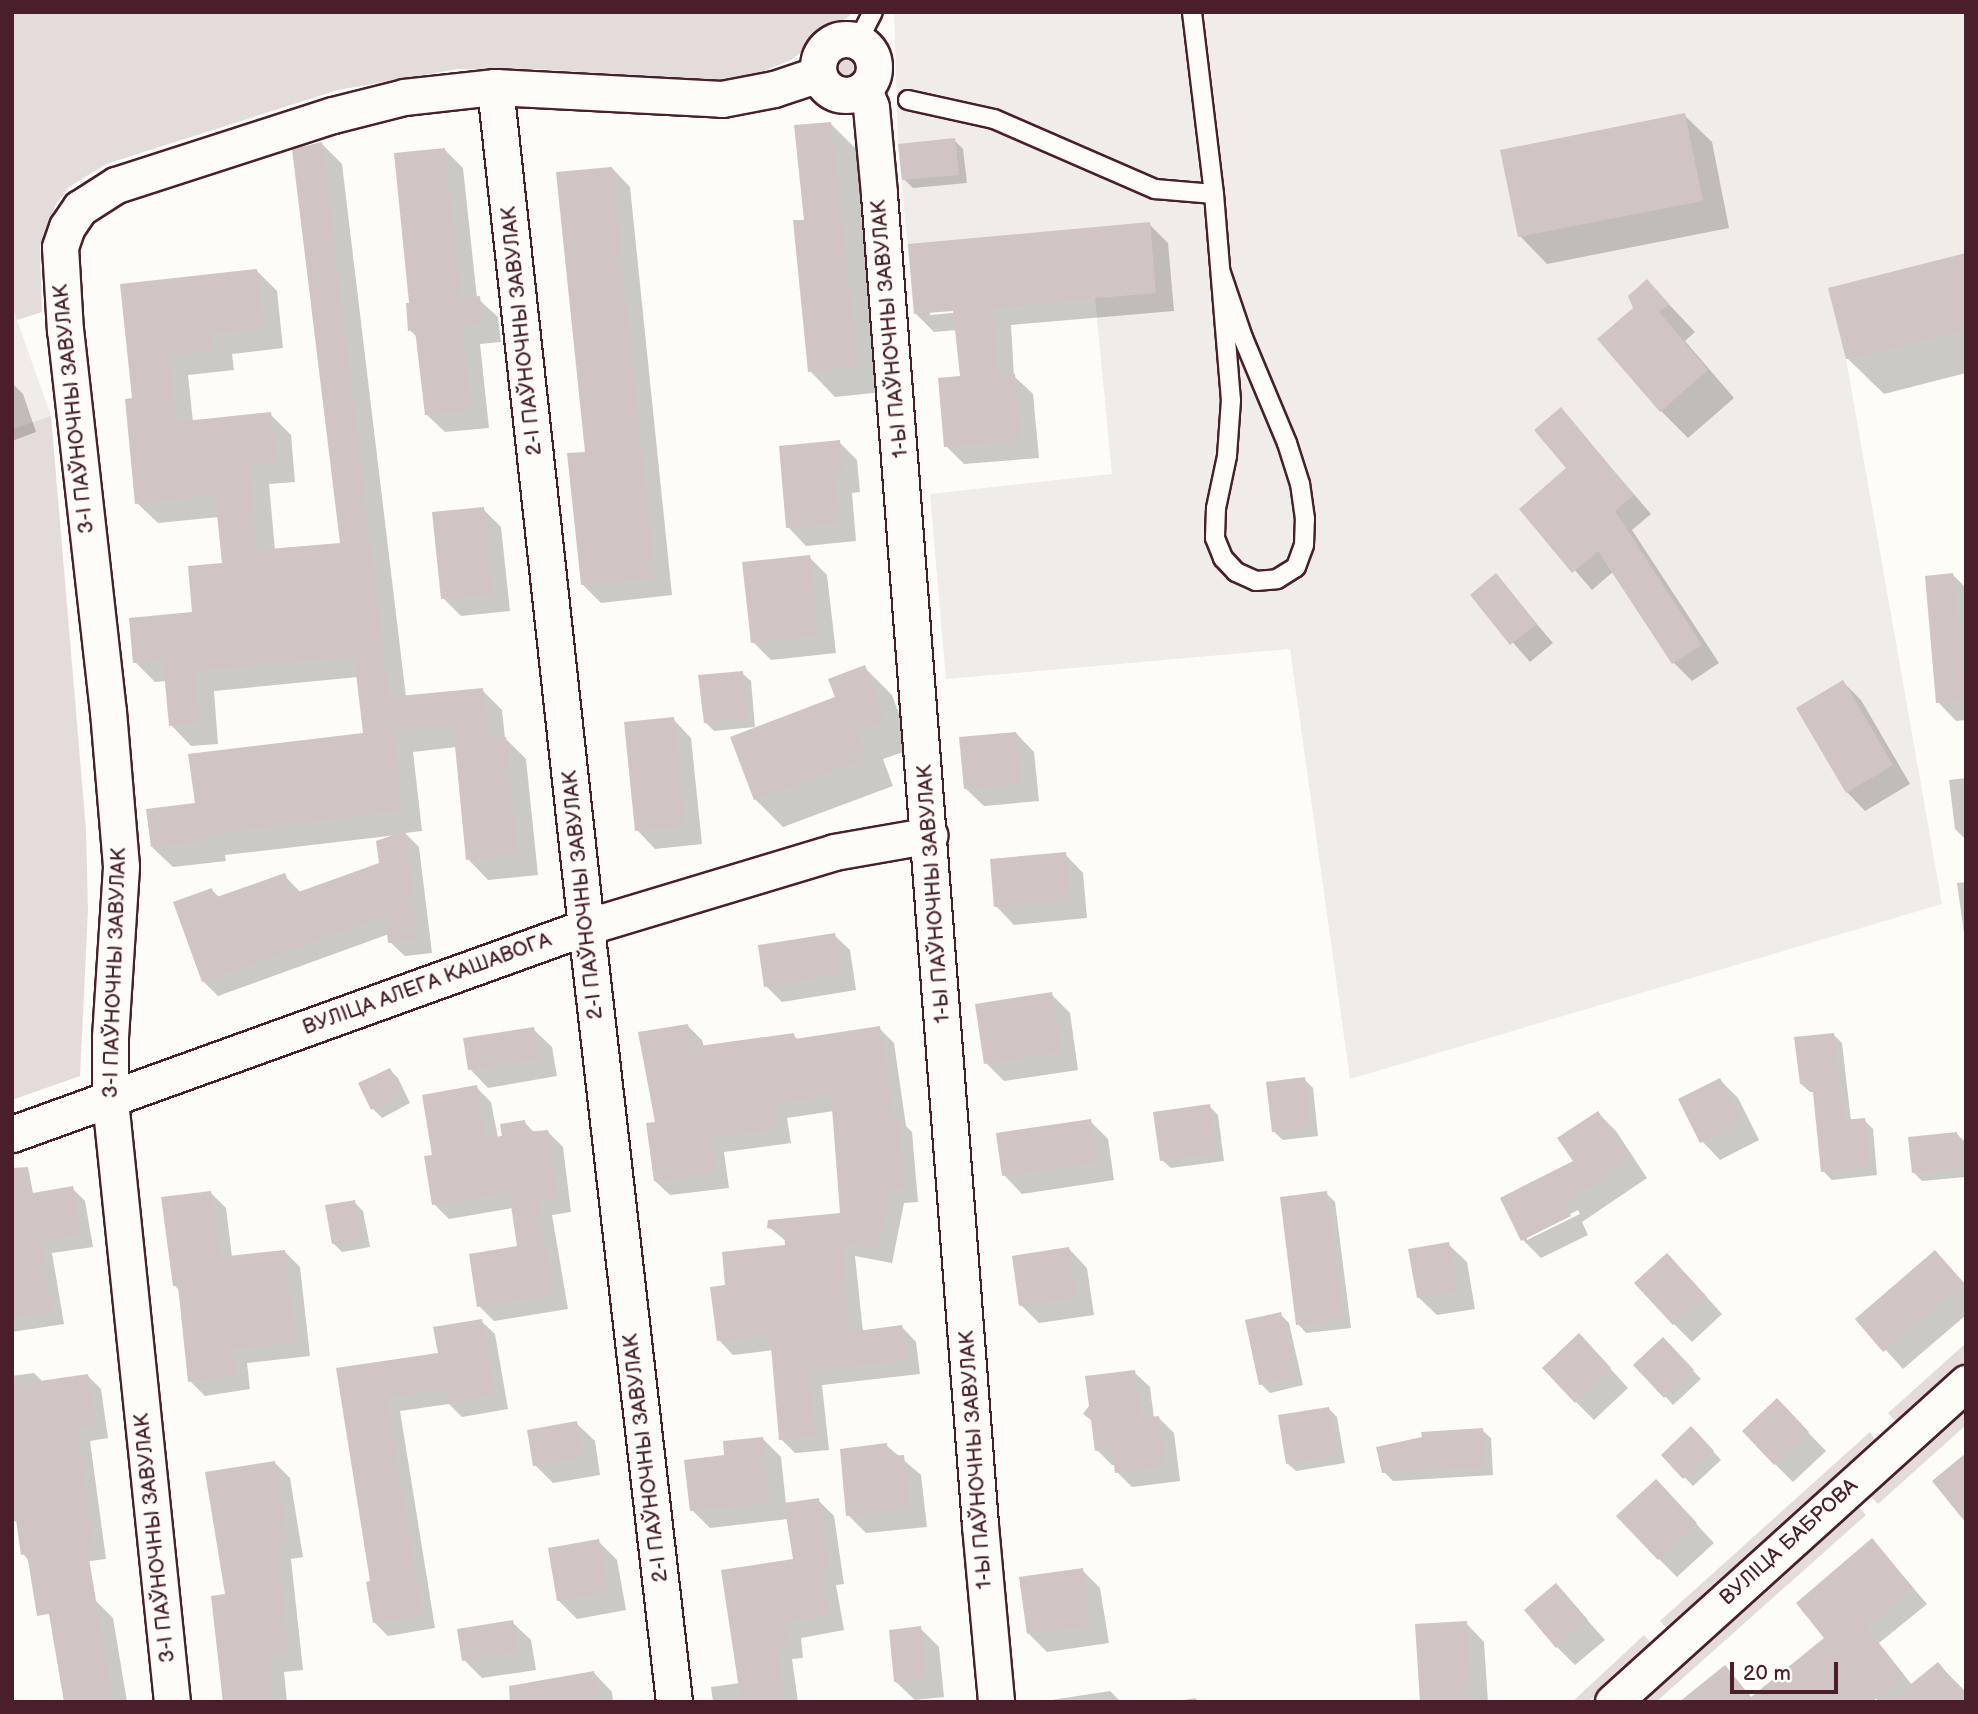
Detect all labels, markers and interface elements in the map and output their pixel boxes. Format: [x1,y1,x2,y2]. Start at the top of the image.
street label: 1-Ы ПАЎНОЧНЫ ЗАВУЛАК [866,199,914,459]
street label: 2-І ПАЎНОЧНЫ ЗАВУЛАК [496,205,548,457]
street label: 3-І ПАЎНОЧНЫ ЗАВУЛАК [48,283,100,535]
street label: 1-Ы ПАЎНОЧНЫ ЗАВУЛАК [912,764,956,1024]
street label: 2-І ПАЎНОЧНЫ ЗАВУЛАК [557,769,609,1021]
street label: 3-І ПАЎНОЧНЫ ЗАВУЛАК [98,847,132,1099]
street label: ВУЛІЦА АЛЕГА КАШАВОГА [299,927,555,1041]
street label: 1-Ы ПАЎНОЧНЫ ЗАВУЛАК [954,1330,998,1590]
street label: 2-І ПАЎНОЧНЫ ЗАВУЛАК [618,1332,674,1584]
street label: 3-І ПАЎНОЧНЫ ЗАВУЛАК [129,1412,181,1664]
street label: ВУЛІЦА БАБРОВА [1715,1473,1863,1611]
scale bar [1733,1648,1842,1692]
text: 20 m [1743,1661,1791,1686]

